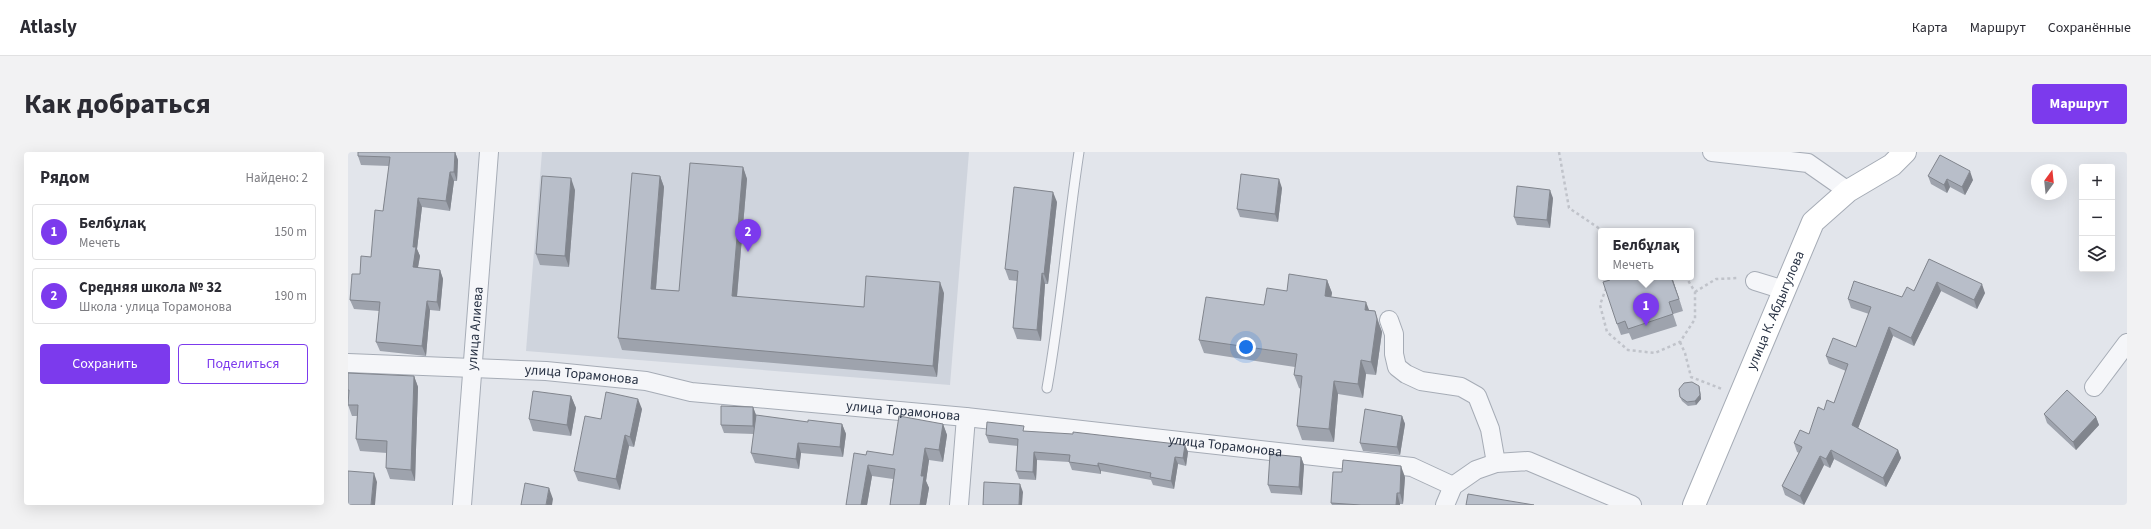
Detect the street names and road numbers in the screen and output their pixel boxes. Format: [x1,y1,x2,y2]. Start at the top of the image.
street label: улица К. Абдыгулова [1742,248,1810,373]
street label: улица Алиева [462,286,489,371]
street label: улица Торамонова [524,360,640,390]
street label: улица Торамонова [845,396,961,426]
street label: улица Торамонова [1167,430,1283,462]

